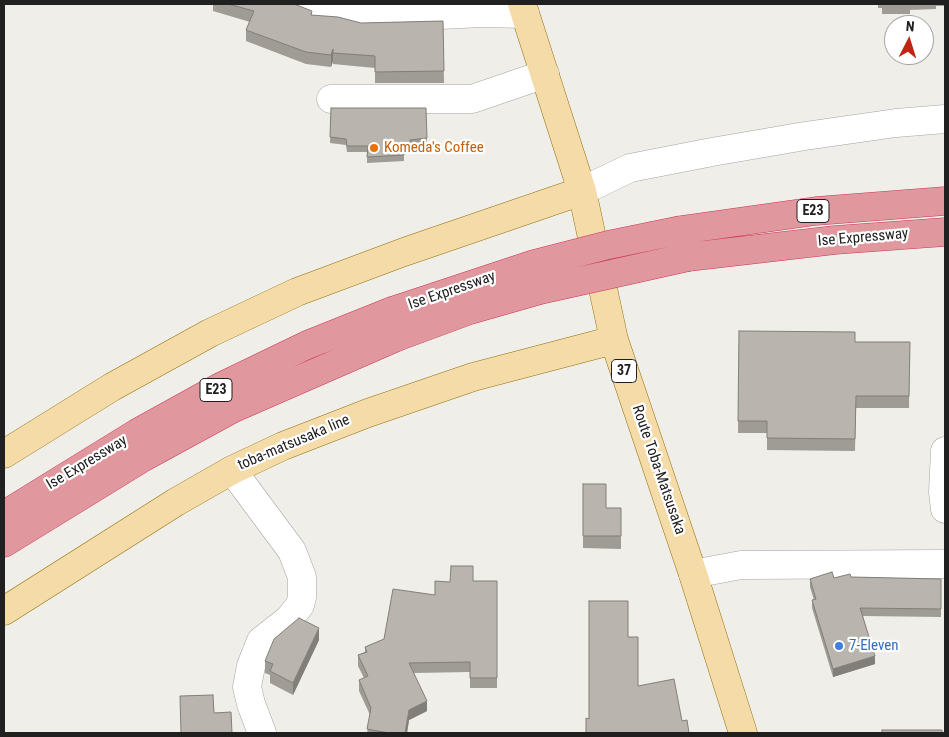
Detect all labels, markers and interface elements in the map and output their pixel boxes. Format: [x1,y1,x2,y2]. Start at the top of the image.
north arrow [884,15,934,65]
text: N [905,18,915,34]
place label: Komeda's Coffee [384,139,484,157]
marker: Komeda's Coffee [368,142,380,154]
road number: E23 [797,200,829,222]
street label: Ise Expressway [817,225,909,251]
street label: Ise Expressway [406,268,498,314]
road number: 37 [612,360,636,382]
road number: E23 [200,378,232,402]
street label: Route Toba-Matsusaka [627,403,689,537]
street label: toba-matsusaka line [235,411,353,475]
street label: Ise Expressway [43,432,131,494]
place label: 7-Eleven [849,637,899,655]
marker: 7-Eleven [833,640,845,652]

